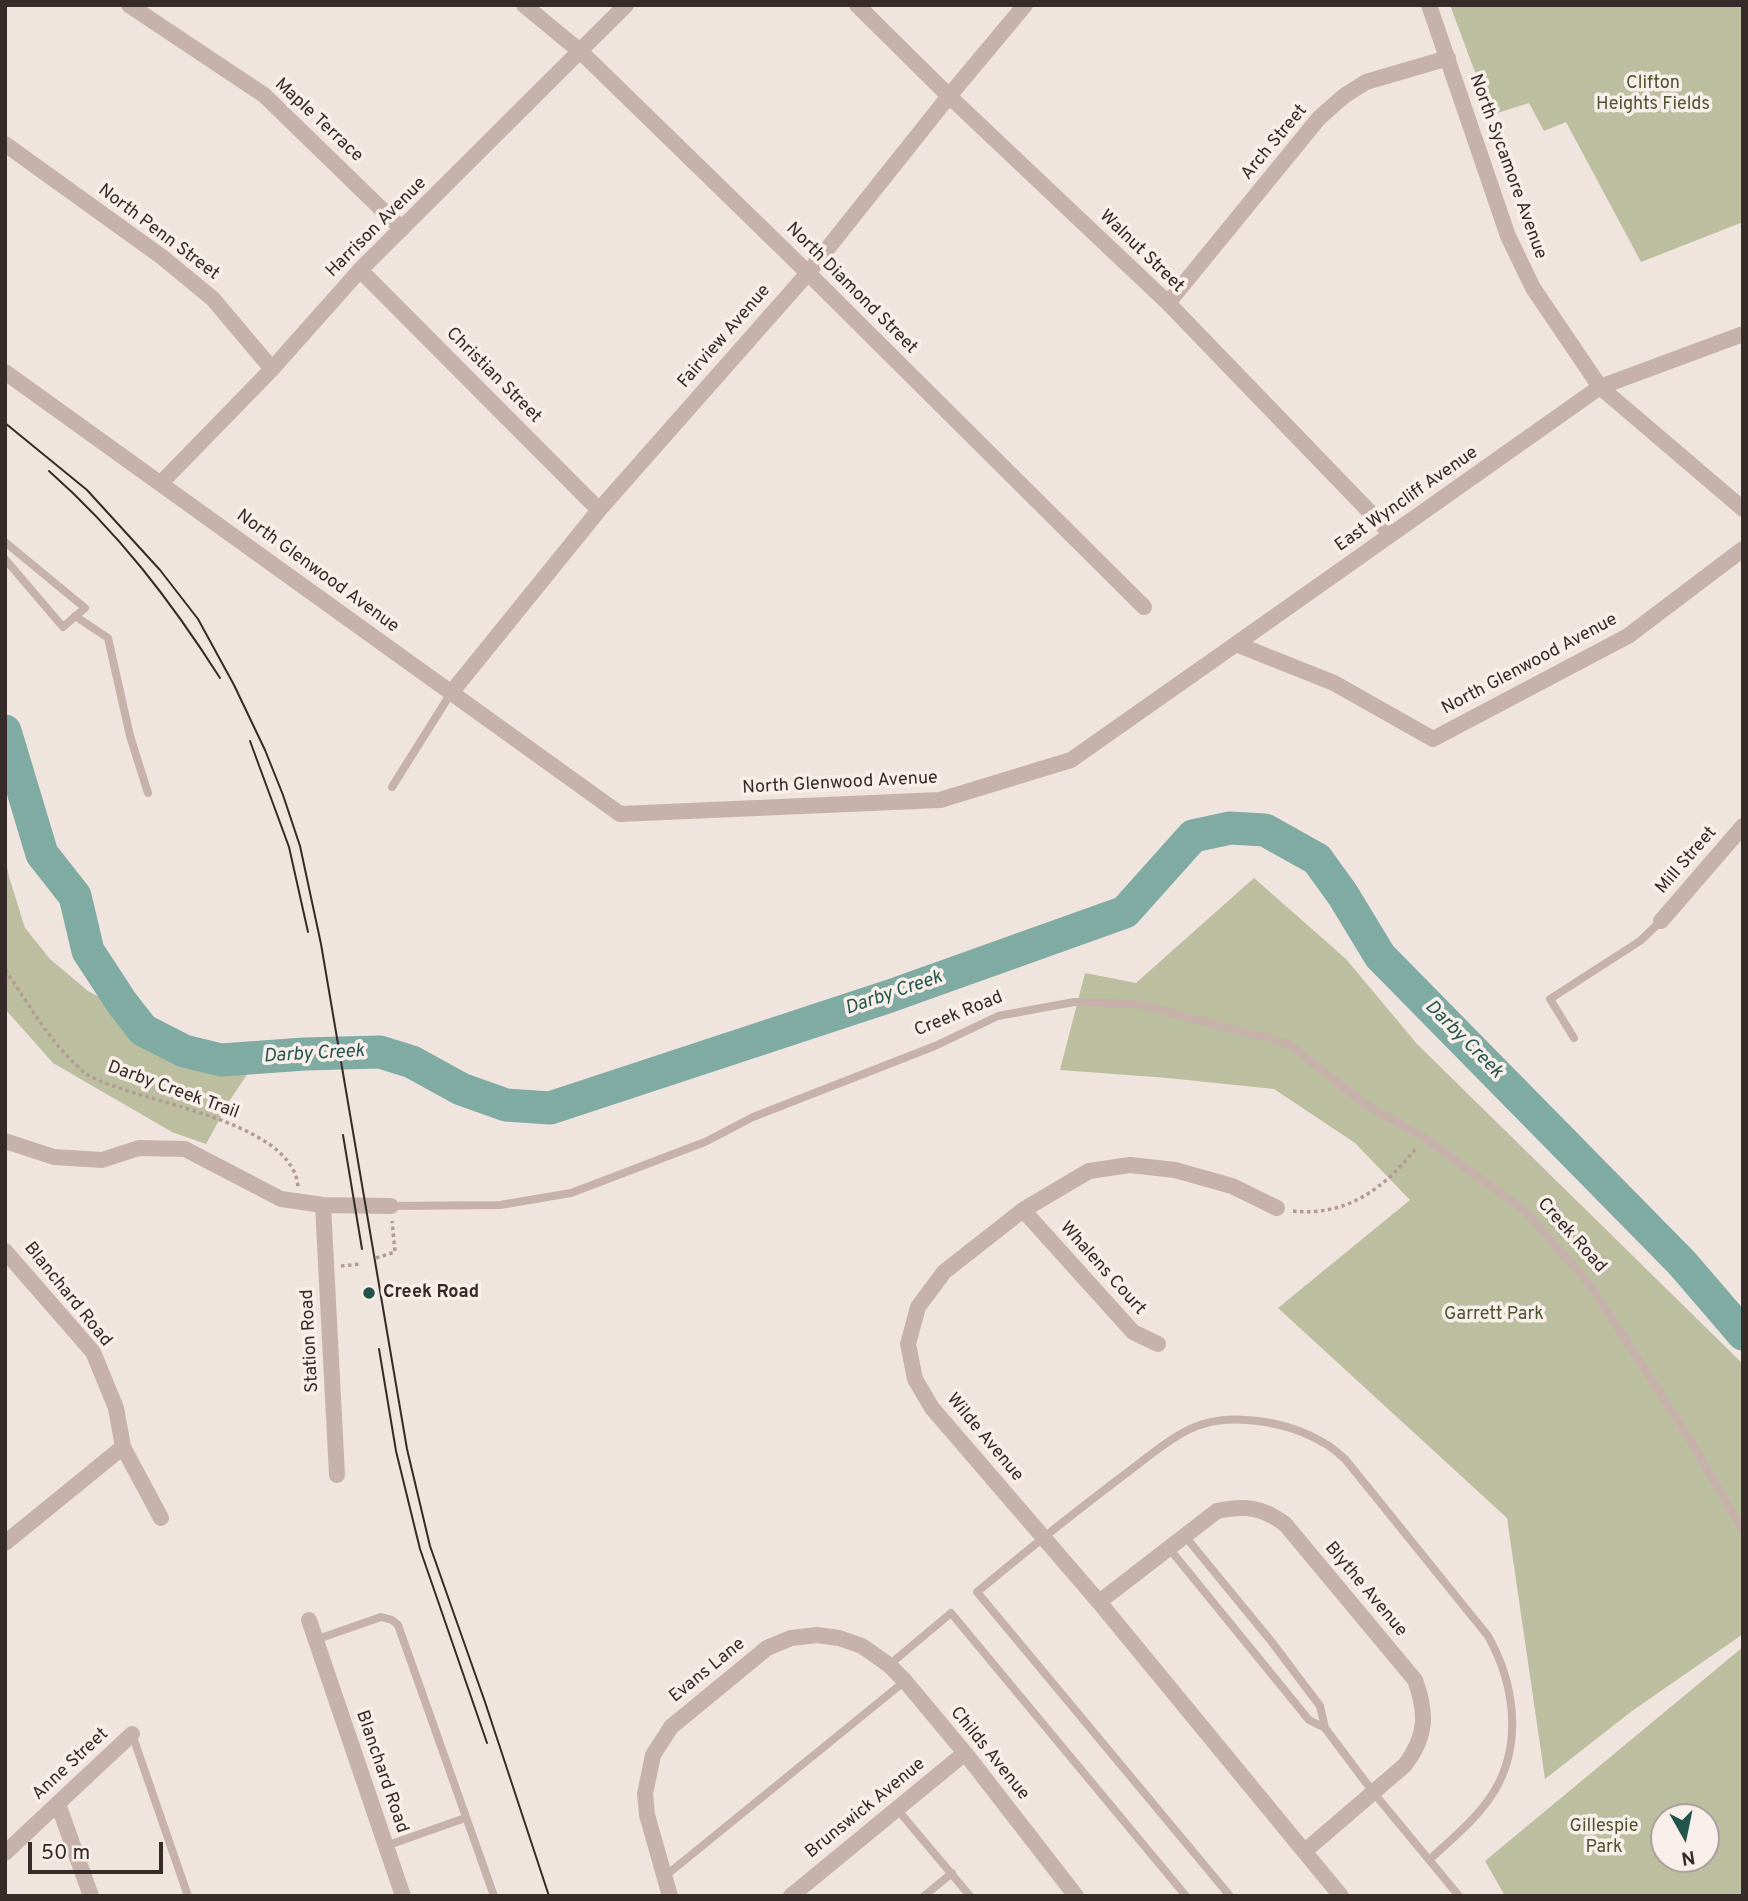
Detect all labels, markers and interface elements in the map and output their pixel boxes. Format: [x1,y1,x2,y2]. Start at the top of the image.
street label: North Sycamore Avenue [1463,72,1551,262]
park label: Clifton Heights Fields [1596,73,1710,116]
street label: Maple Terrace [269,74,367,168]
street label: Arch Street [1237,101,1313,185]
street label: Harrison Avenue [322,173,432,283]
street label: North Penn Street [93,180,223,286]
street label: Walnut Street [1094,206,1188,298]
street label: North Diamond Street [781,219,921,359]
street label: Fairview Avenue [674,281,776,393]
street label: Christian Street [441,324,545,428]
street label: East Wyncliff Avenue [1331,443,1483,557]
street label: North Glenwood Avenue [232,506,402,638]
street label: North Glenwood Avenue [1439,610,1621,720]
street label: North Glenwood Avenue [742,768,938,800]
street label: Mill Street [1652,823,1722,899]
water label: Darby Creek [843,967,945,1021]
street label: Creek Road [912,988,1006,1042]
water label: Darby Creek [1419,996,1507,1084]
water label: Darby Creek [263,1041,365,1069]
street label: Darby Creek Trail [104,1057,242,1125]
street label: Creek Road [1532,1194,1610,1278]
street label: Whalens Court [1054,1218,1150,1320]
street label: Blanchard Road [18,1238,116,1352]
place label: Creek Road [383,1282,479,1304]
marker: Creek Road [361,1285,377,1301]
street label: Station Road [298,1289,324,1393]
park label: Garrett Park [1444,1304,1544,1326]
street label: Wilde Avenue [941,1389,1027,1487]
street label: Blythe Avenue [1319,1538,1411,1642]
street label: Evans Lane [666,1634,750,1708]
street label: Childs Avenue [945,1703,1033,1805]
street label: Blanchard Road [350,1708,412,1836]
street label: Anne Street [28,1724,114,1806]
street label: Brunswick Avenue [802,1754,930,1864]
north arrow [1650,1803,1720,1873]
park label: Gillespie Park [1570,1816,1638,1858]
scale bar [32,1828,166,1872]
text: 50 m [41,1840,90,1867]
text: N [1679,1844,1697,1870]

